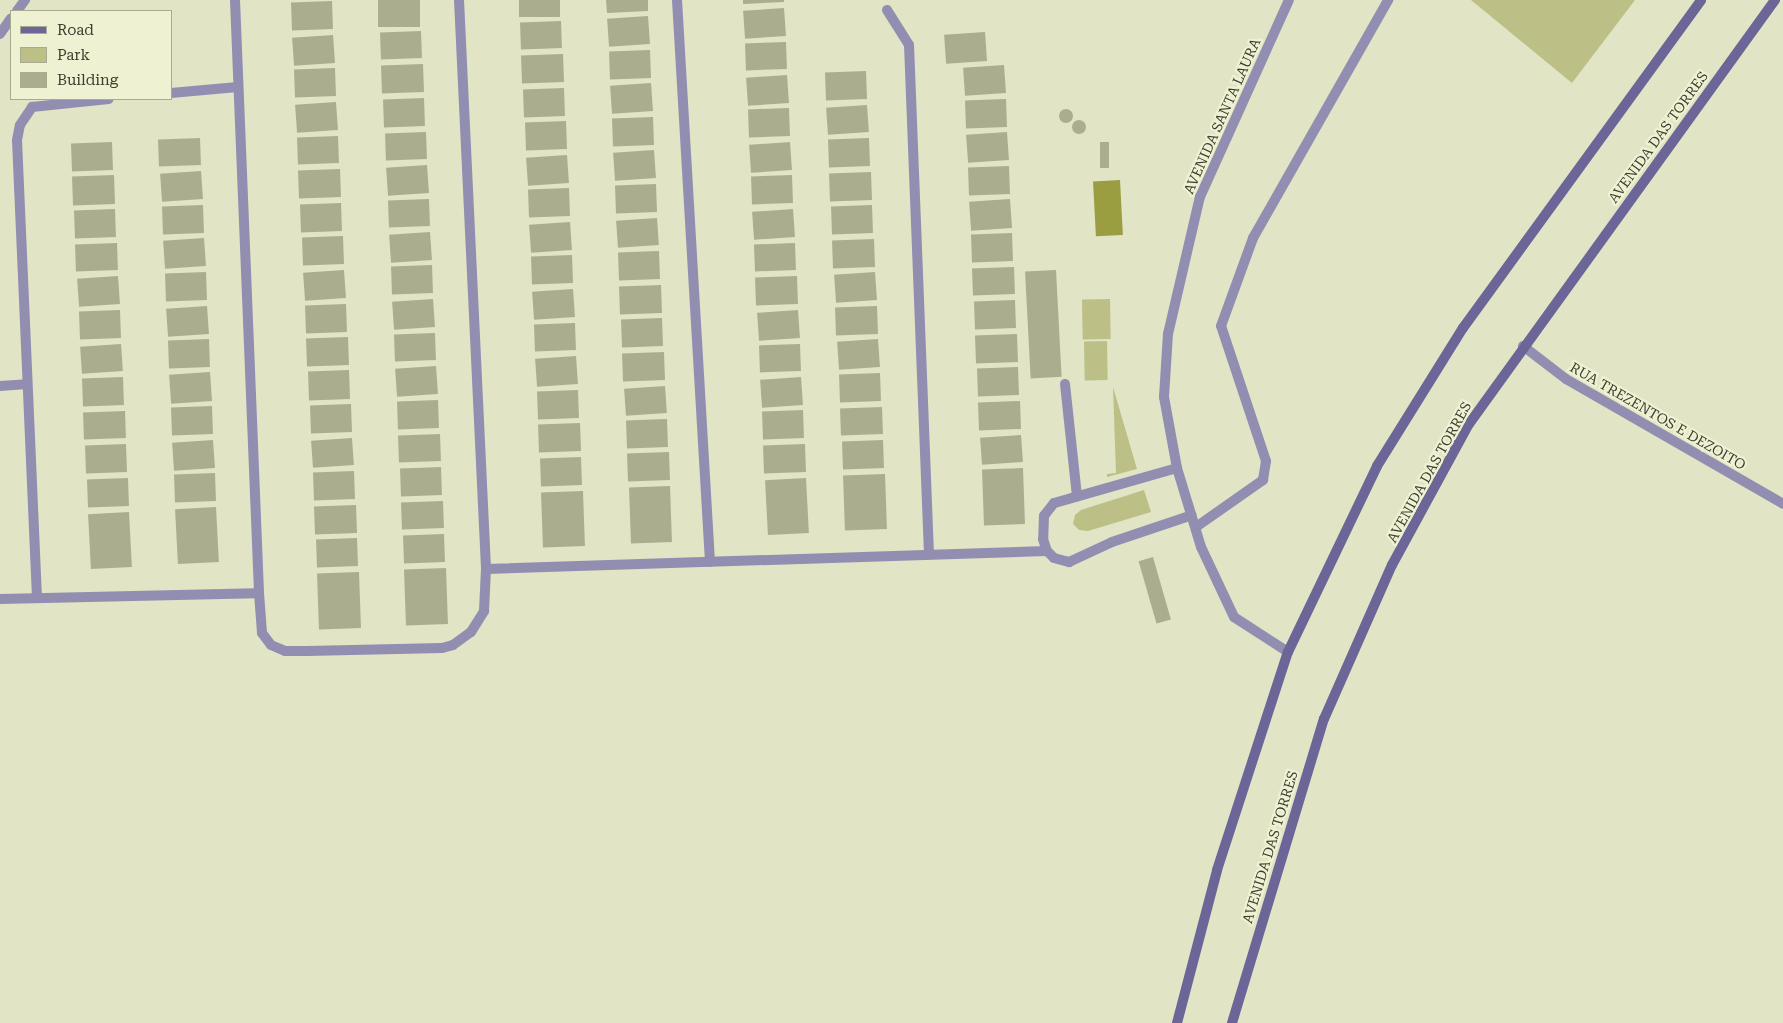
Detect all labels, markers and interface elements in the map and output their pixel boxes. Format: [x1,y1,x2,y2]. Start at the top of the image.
legend [10,10,172,100]
text: Road [57,21,94,39]
street label: AVENIDA SANTA LAURA [1180,36,1264,196]
text: Park [57,46,90,64]
street label: AVENIDA DAS TORRES [1605,68,1711,206]
text: Building [57,71,118,89]
street label: RUA TREZENTOS E DEZOITO [1567,359,1749,473]
street label: AVENIDA DAS TORRES [1383,399,1475,545]
street label: AVENIDA DAS TORRES [1239,769,1301,925]

